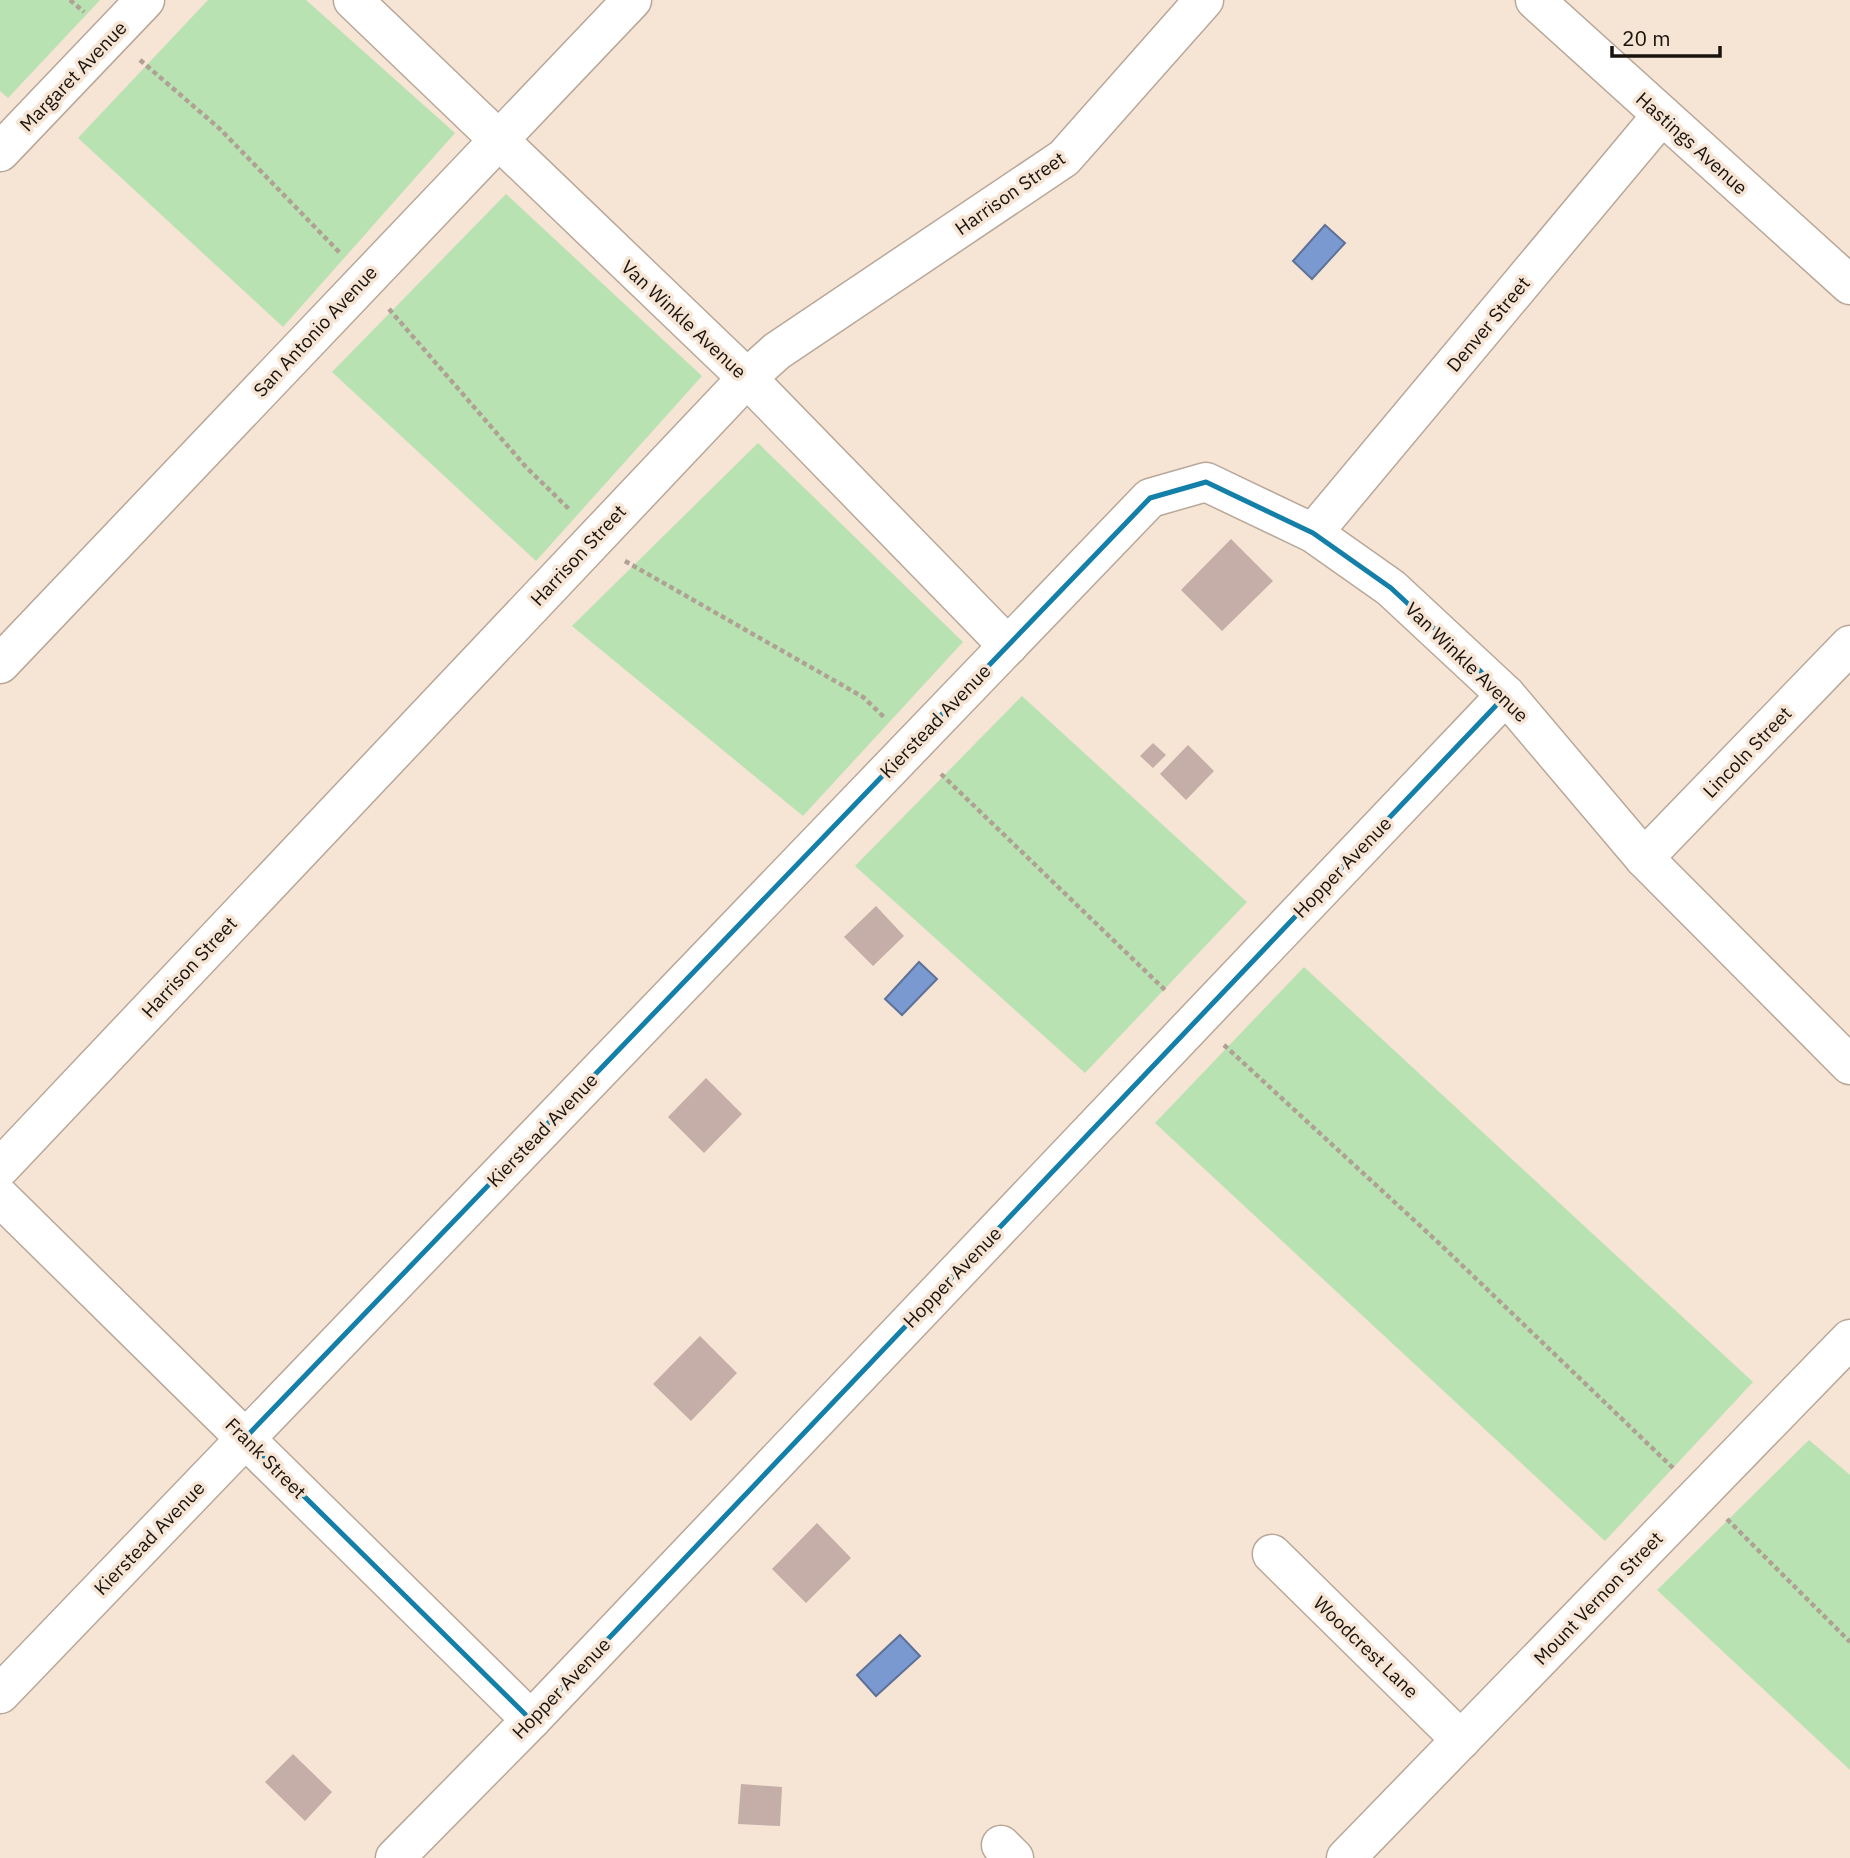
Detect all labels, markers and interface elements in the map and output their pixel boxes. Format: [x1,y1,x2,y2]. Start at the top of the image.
scale bar [1612,14,1720,58]
street label: Margaret Avenue [14,16,132,136]
text: 20 m [1622,24,1671,52]
street label: Hastings Avenue [1631,87,1753,199]
street label: Harrison Street [950,146,1070,240]
street label: Van Winkle Avenue [616,255,752,383]
street label: San Antonio Avenue [248,260,382,402]
street label: Denver Street [1441,271,1535,377]
street label: Harrison Street [525,499,631,611]
street label: Van Winkle Avenue [1400,597,1534,727]
street label: Kierstead Avenue [874,659,996,783]
street label: Lincoln Street [1697,701,1797,803]
street label: Hopper Avenue [1288,811,1396,923]
street label: Harrison Street [136,911,242,1023]
street label: Kierstead Avenue [481,1068,603,1192]
street label: Hopper Avenue [898,1221,1006,1333]
street label: Frank Street [220,1412,312,1504]
street label: Kierstead Avenue [88,1476,210,1600]
street label: Mount Vernon Street [1528,1526,1668,1670]
street label: Woodcrest Lane [1308,1591,1424,1703]
street label: Hopper Avenue [507,1632,615,1744]

